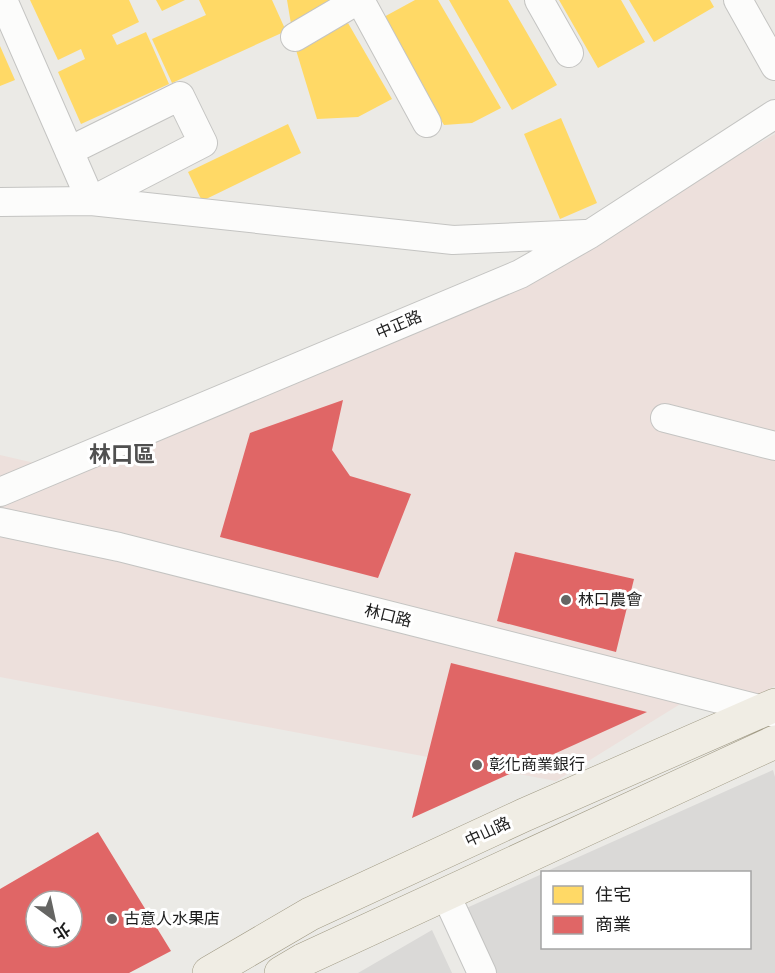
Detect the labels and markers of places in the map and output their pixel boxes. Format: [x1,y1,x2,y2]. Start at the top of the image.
place label: 林口農會 [578,590,642,610]
marker: 林口農會 [559,593,573,607]
place label: 彰化商業銀行 [489,755,585,775]
marker: 彰化商業銀行 [470,758,484,772]
place label: 古意人水果店 [124,909,220,929]
marker: 古意人水果店 [105,912,119,926]

